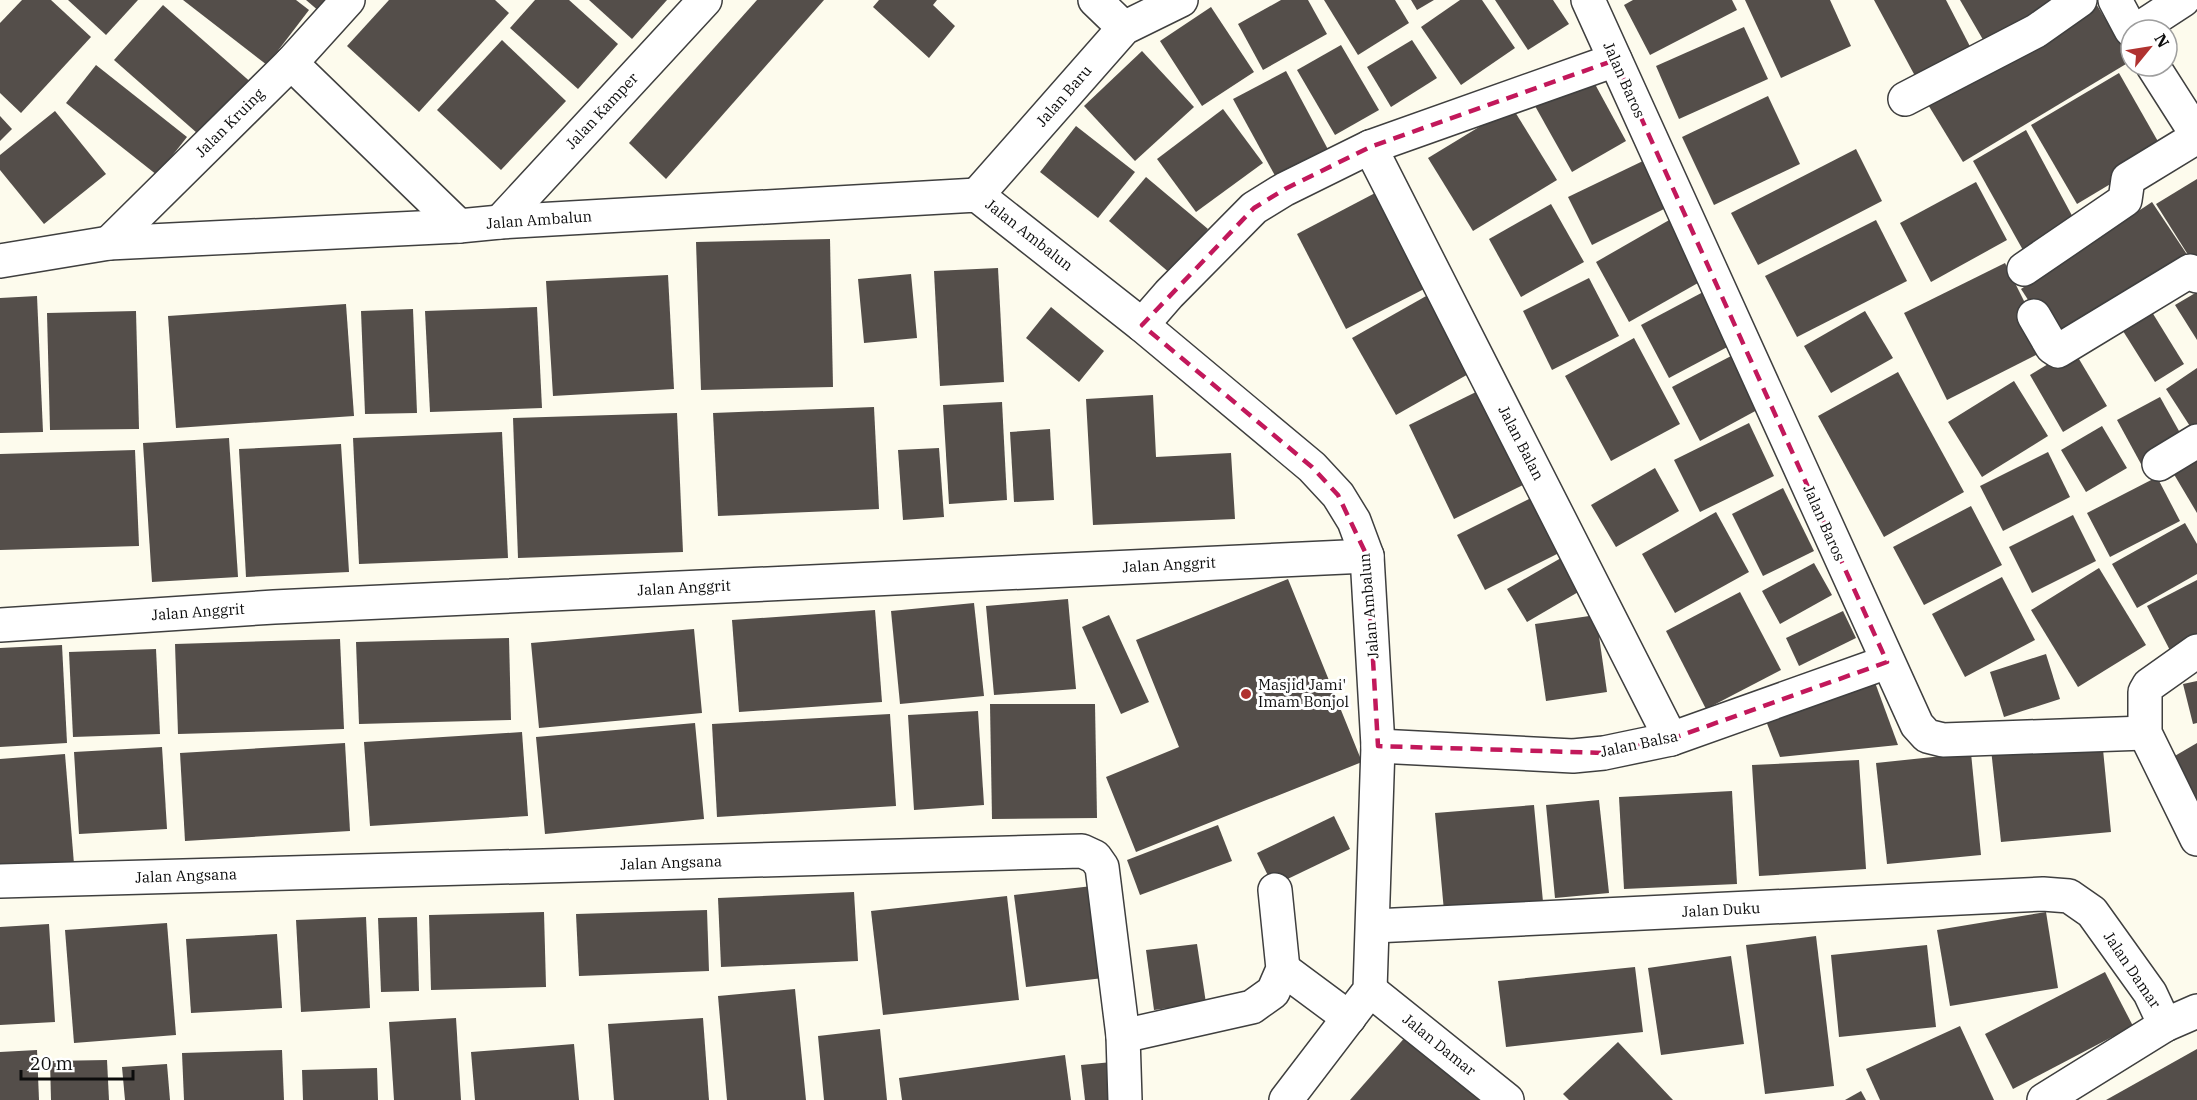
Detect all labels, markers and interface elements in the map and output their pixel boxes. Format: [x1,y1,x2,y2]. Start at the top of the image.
north arrow [2119,18,2179,78]
text: N [2150,30,2174,51]
street label: Jalan Baros [1599,39,1650,121]
street label: Jalan Baru [1032,61,1095,130]
street label: Jalan Kamper [561,68,642,153]
street label: Jalan Kruing [191,84,268,161]
street label: Jalan Ambalun [982,194,1077,275]
street label: Jalan Ambalun [485,206,593,233]
street label: Jalan Balan [1495,402,1549,484]
street label: Jalan Baros [1799,482,1850,564]
street label: Jalan Ambalun [1354,552,1383,660]
street label: Jalan Anggrit [1122,553,1216,576]
street label: Jalan Anggrit [637,576,731,599]
street label: Jalan Anggrit [151,599,245,624]
place label: Masjid Jami' Imam Bonjol [1258,675,1349,711]
marker: Masjid Jami' Imam Bonjol [1239,687,1253,701]
street label: Jalan Balsa [1598,726,1680,761]
street label: Jalan Angsana [620,851,722,874]
street label: Jalan Angsana [135,864,237,887]
street label: Jalan Duku [1681,898,1761,921]
street label: Jalan Damar [2100,928,2165,1012]
street label: Jalan Damar [1399,1009,1480,1080]
scale bar [21,1043,134,1081]
text: 20 m [30,1052,73,1075]

